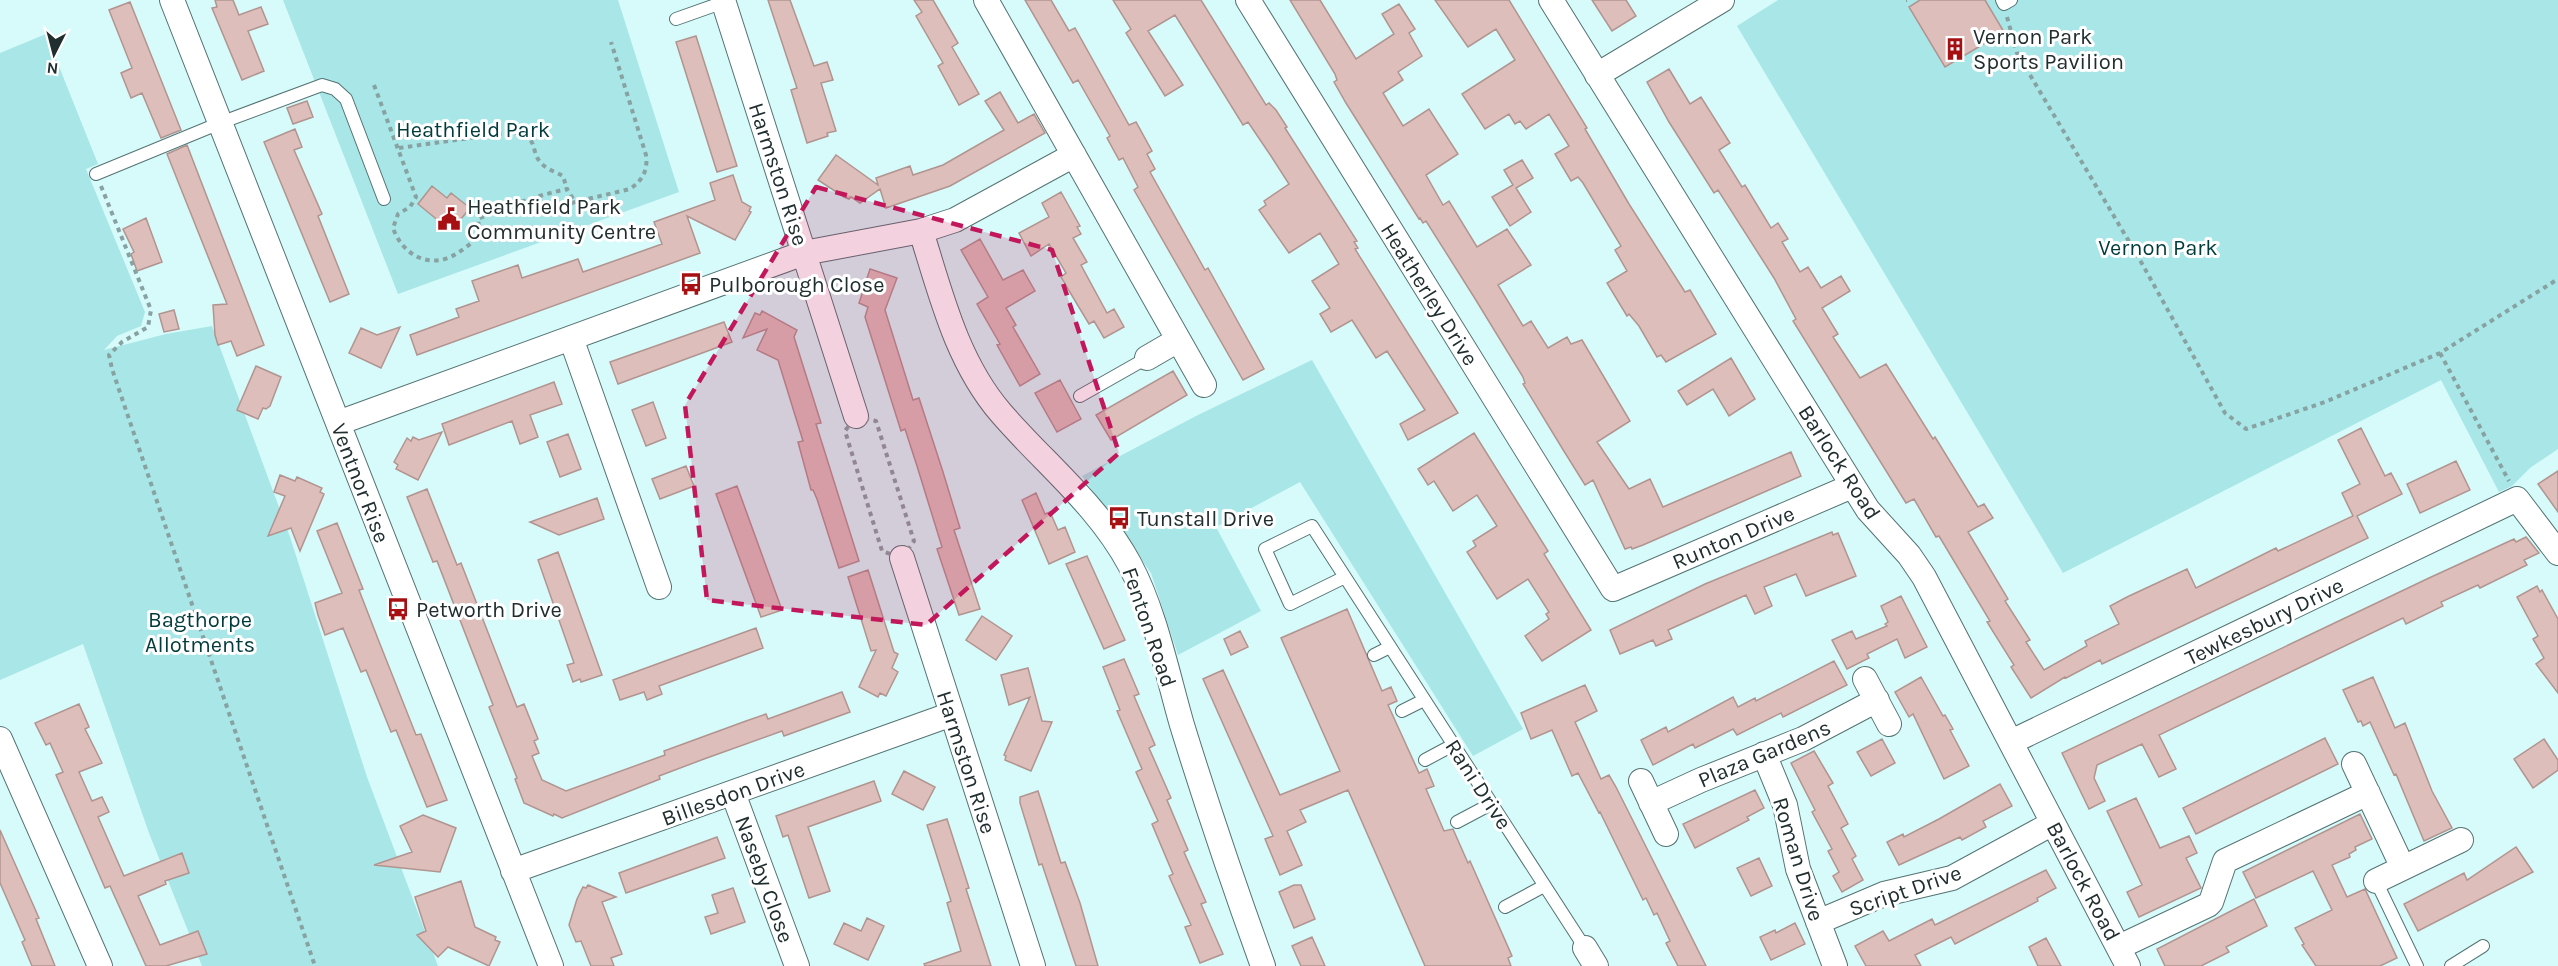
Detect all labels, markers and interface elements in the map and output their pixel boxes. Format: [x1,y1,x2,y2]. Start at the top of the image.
north arrow [24,24,84,84]
place label: Vernon Park Sports Pavilion [1973,24,2124,75]
building icon: Vernon Park Sports Pavilion [1942,36,1968,62]
text: N [46,58,59,78]
street label: Harmston Rise [743,100,813,249]
park label: Heathfield Park [396,117,550,143]
place label: Heathfield Park Community Centre [467,194,656,245]
public building icon: Heathfield Park Community Centre [436,206,462,232]
street label: Heatherley Drive [1375,218,1483,371]
park label: Vernon Park [2098,235,2218,261]
bus stop icon: Pulborough Close [678,271,704,297]
place label: Pulborough Close [709,272,884,298]
street label: Barlock Road [1792,400,1886,525]
street label: Ventnor Rise [325,420,395,547]
street label: Runton Drive [1668,501,1798,575]
bus stop icon: Tunstall Drive [1106,505,1132,531]
place label: Tunstall Drive [1137,506,1274,532]
street label: Fenton Road [1116,564,1182,691]
street label: Tewkesbury Drive [2181,572,2348,672]
bus stop icon: Petworth Drive [385,596,411,622]
place label: Petworth Drive [416,597,562,623]
park label: Bagthorpe Allotments [145,607,255,658]
street label: Harmston Rise [931,688,1001,837]
street label: Plaza Gardens [1694,714,1835,794]
street label: Rani Drive [1439,735,1517,834]
street label: Billesdon Drive [658,756,808,832]
street label: Roman Drive [1767,794,1829,924]
street label: Naseby Close [729,812,799,946]
street label: Barlock Road [2041,817,2125,946]
street label: Script Drive [1846,860,1965,922]

